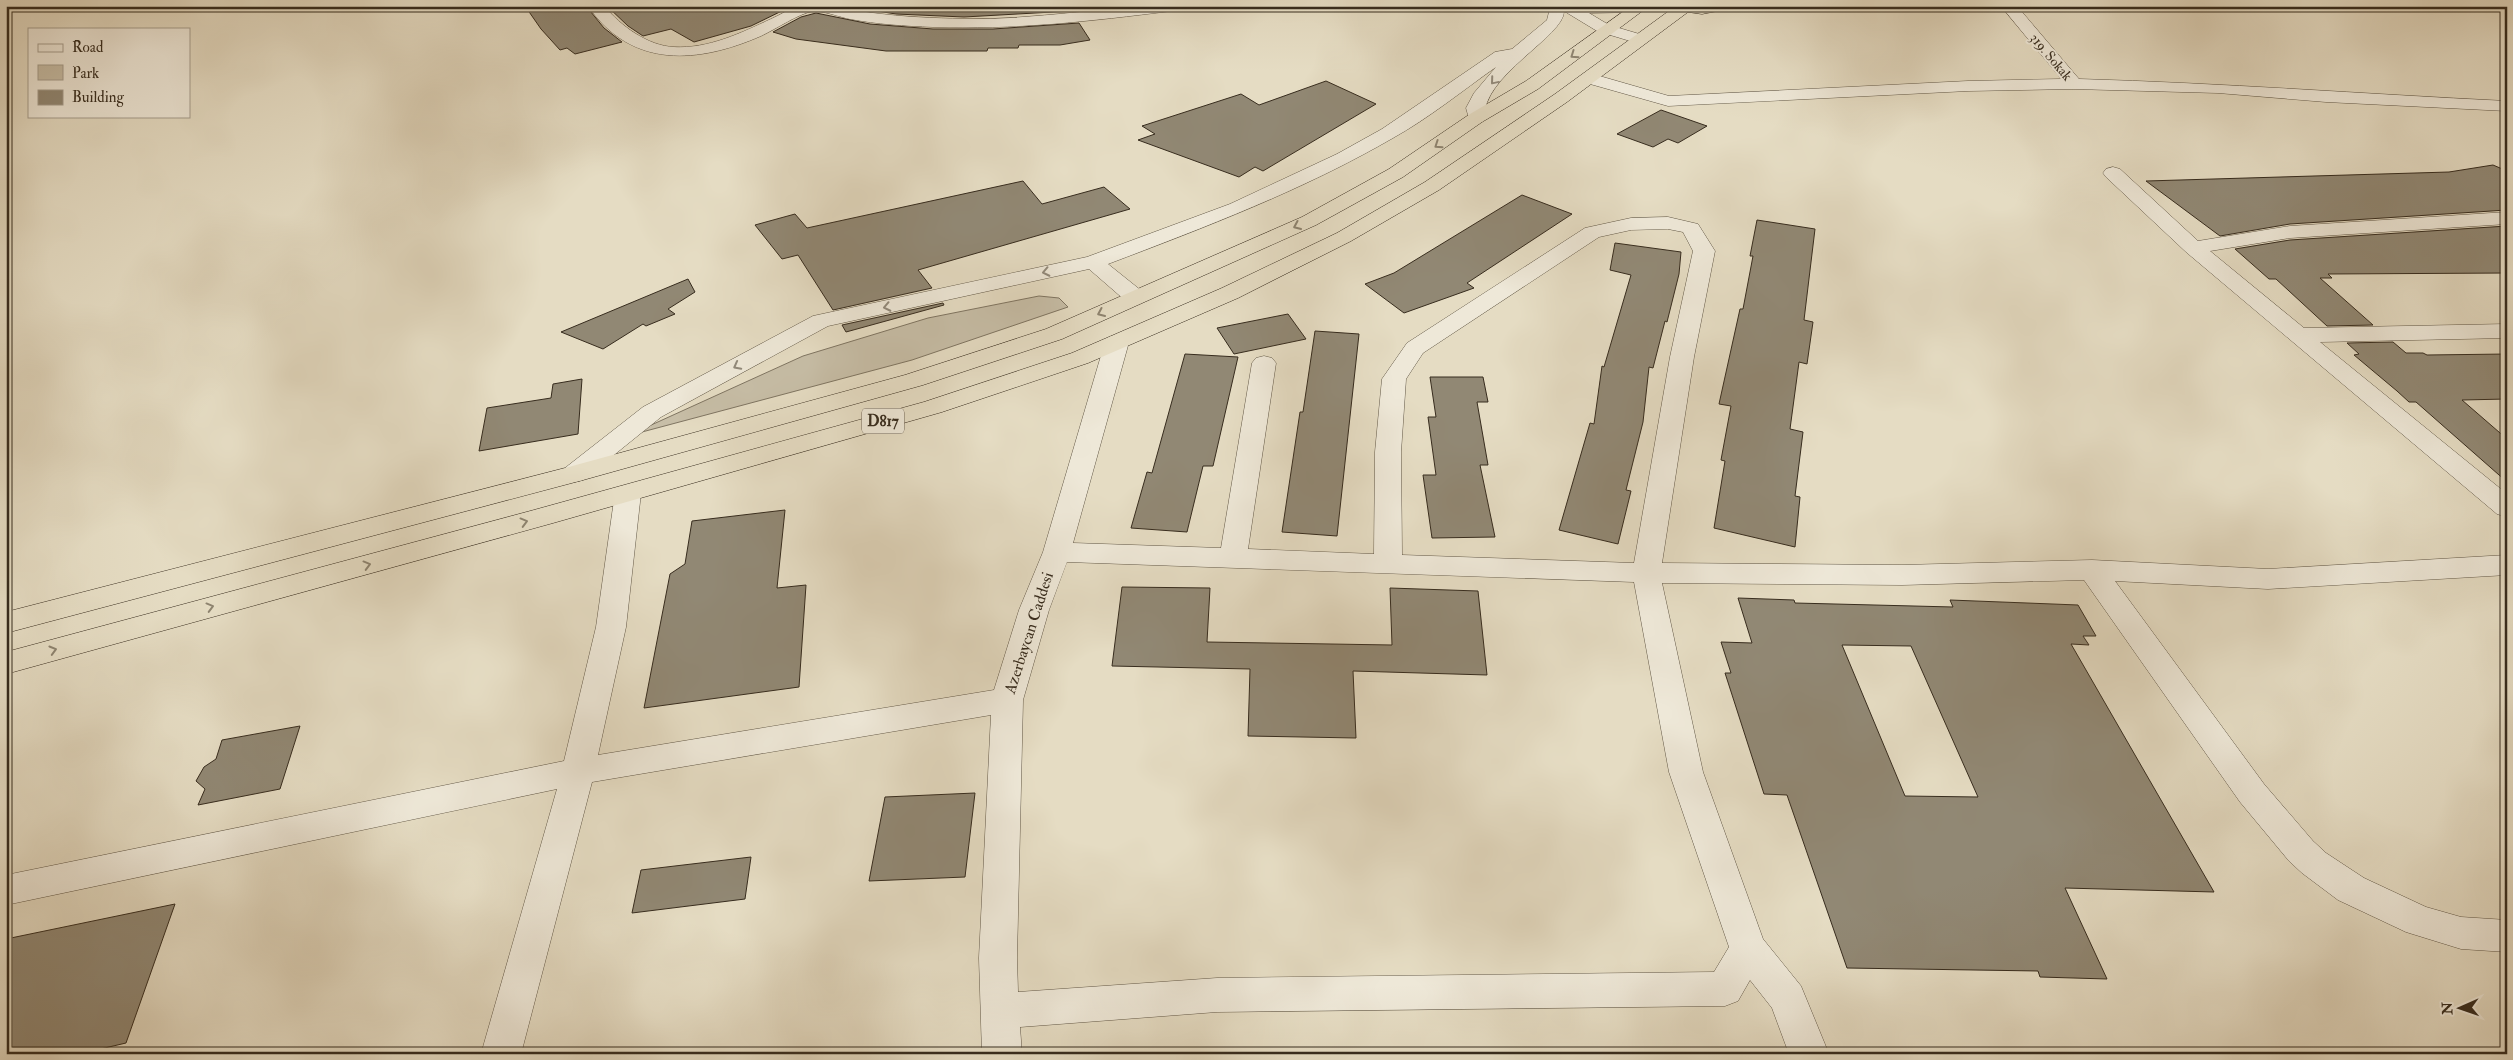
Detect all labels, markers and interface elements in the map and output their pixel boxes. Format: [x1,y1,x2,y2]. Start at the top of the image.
legend [28,28,190,118]
street label: 319. Sokak [2026,30,2076,84]
text: Road [72,38,104,57]
one-way arrow [1570,49,1579,58]
text: Park [72,64,99,83]
one-way arrow [1491,75,1500,84]
text: Building [72,88,124,107]
one-way arrow [1434,139,1444,148]
one-way arrow [1293,219,1302,230]
one-way arrow [1041,267,1050,277]
one-way arrow [882,301,891,312]
one-way arrow [1097,306,1106,317]
one-way arrow [733,360,742,370]
road number: D817 [862,408,904,434]
one-way arrow [519,517,528,528]
one-way arrow [362,560,370,570]
street label: Azerbaycan Caddesi [1000,570,1058,697]
one-way arrow [205,603,213,613]
one-way arrow [49,646,57,656]
north arrow [2436,982,2486,1032]
text: N [2439,1001,2456,1016]

